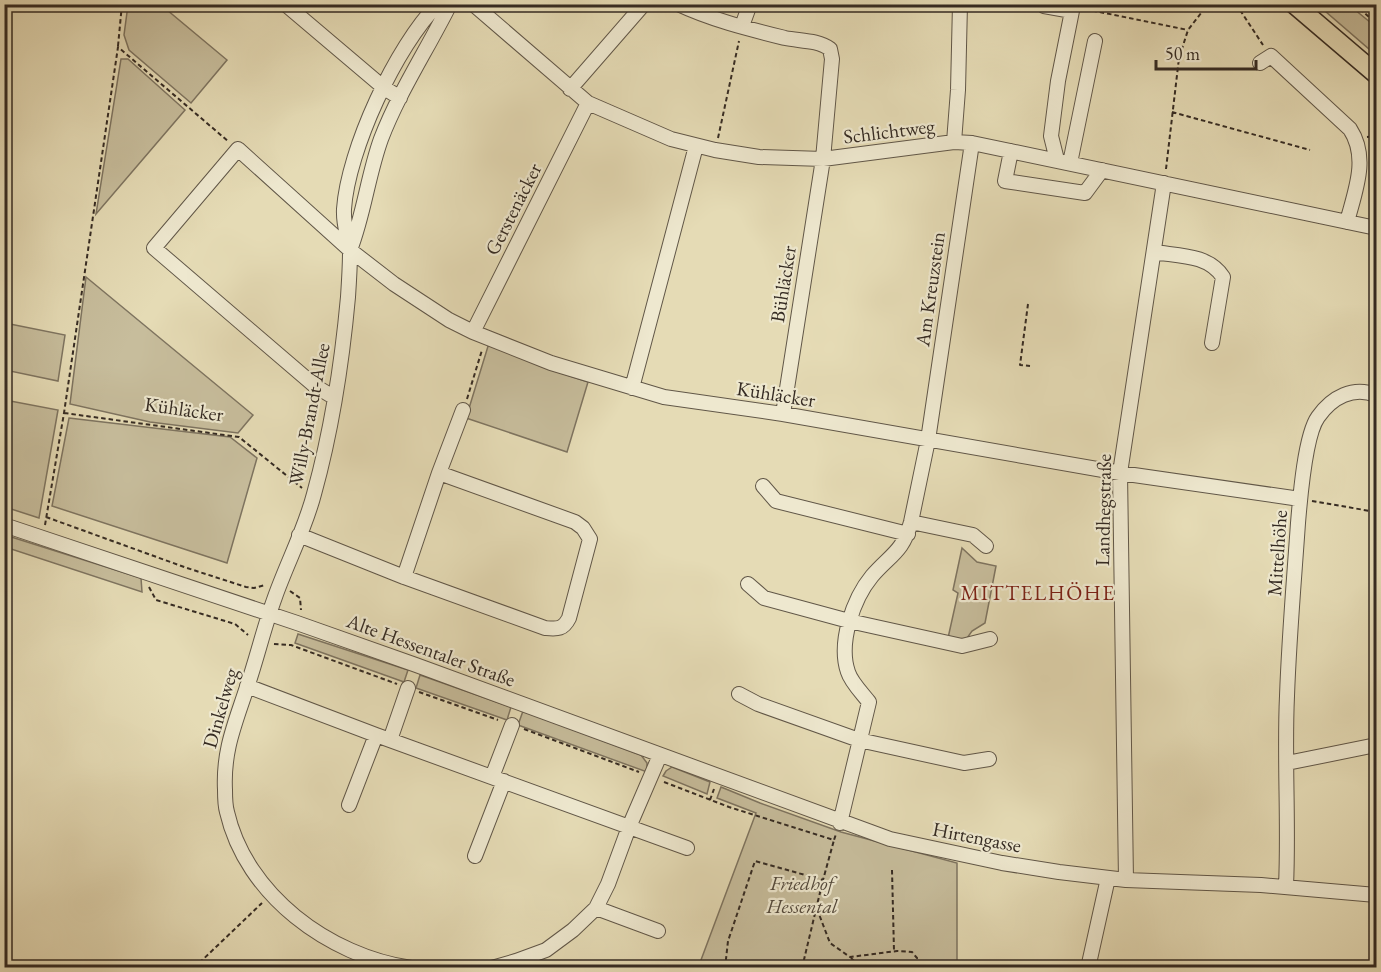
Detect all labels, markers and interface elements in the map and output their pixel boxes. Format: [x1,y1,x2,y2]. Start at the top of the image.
scale bar [1156,33,1256,71]
text: 50 m [1165,42,1200,65]
street label: Schlichtweg [842,112,936,150]
street label: Gerstenäcker [479,158,547,260]
street label: Am Kreuzstein [909,230,951,349]
street label: Bühläcker [764,243,802,324]
street label: Willy-Brandt-Allee [282,340,336,487]
street label: Kühläcker [735,375,817,413]
street label: Kühläcker [143,391,225,427]
street label: Landhegstraße [1089,453,1117,566]
street label: Mittelhöhe [1261,509,1293,597]
district label: MITTELHÖHE [960,579,1116,606]
street label: Alte Hessentaler Straße [342,607,519,693]
street label: Dinkelweg [196,665,244,751]
street label: Hirtengasse [930,816,1024,858]
park label: Friedhof Hessental [765,870,839,919]

